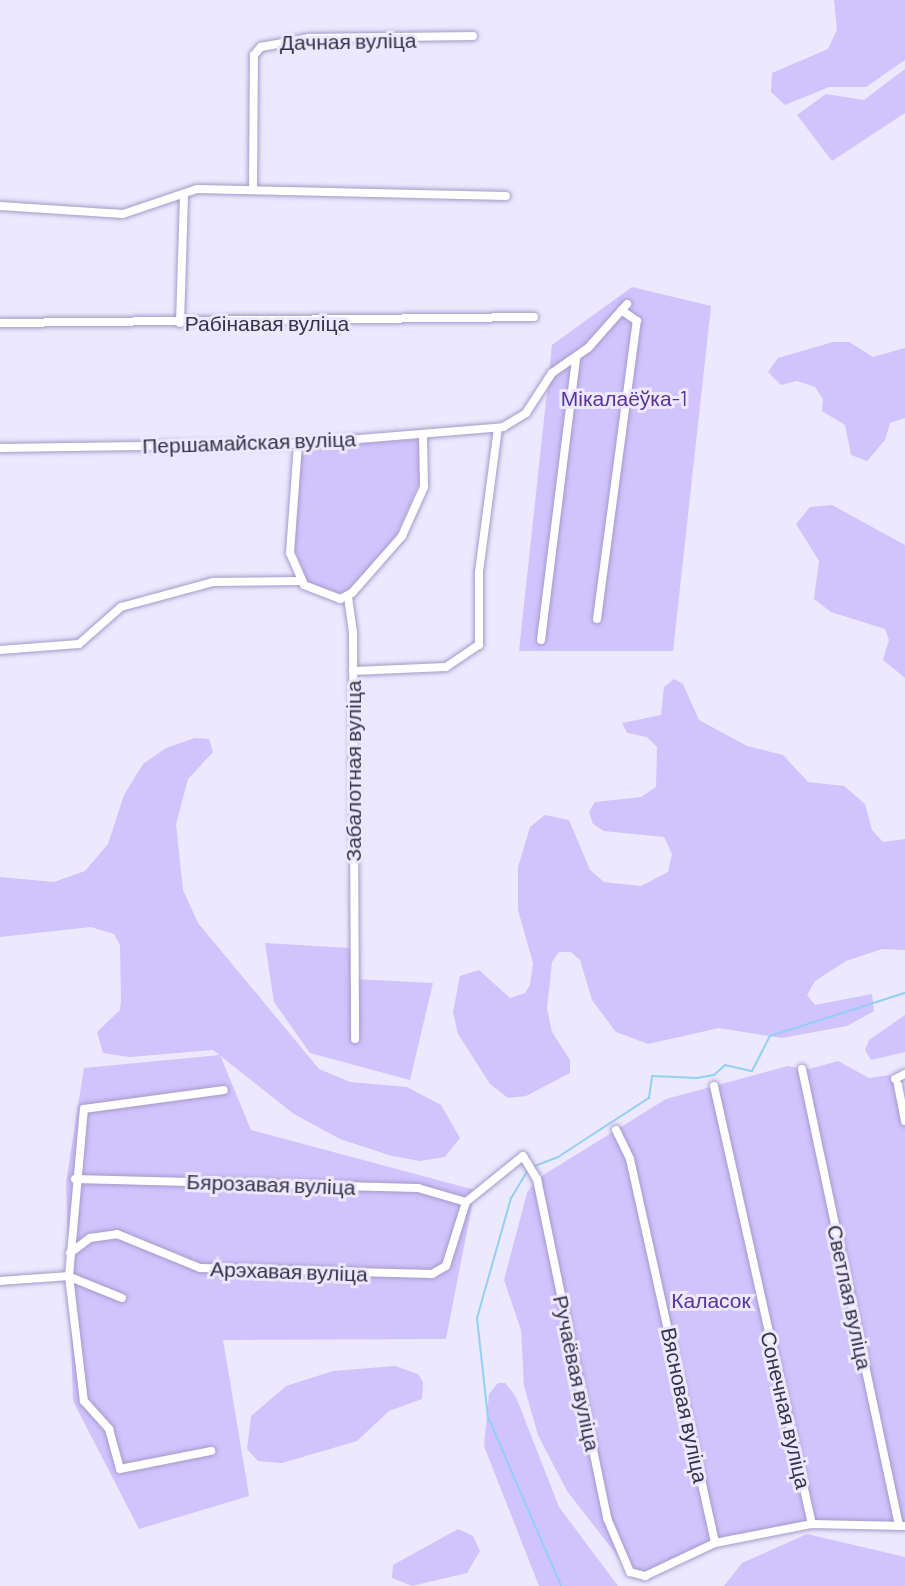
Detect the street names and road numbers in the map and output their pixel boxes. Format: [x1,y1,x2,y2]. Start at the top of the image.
street label: Дачная вуліца [279,27,417,55]
street label: Рабінавая вуліца [185,310,349,336]
street label: Першамайская вуліца [142,426,356,458]
street label: Забалотная вуліца [340,680,366,862]
street label: Бярозавая вуліца [186,1168,356,1200]
street label: Светлая вуліца [822,1222,878,1372]
street label: Арэхавая вуліца [210,1256,368,1286]
street label: Ручаёвая вуліца [548,1293,606,1453]
street label: Вясновая вуліца [656,1325,714,1485]
street label: Сонечная вуліца [756,1329,816,1491]

